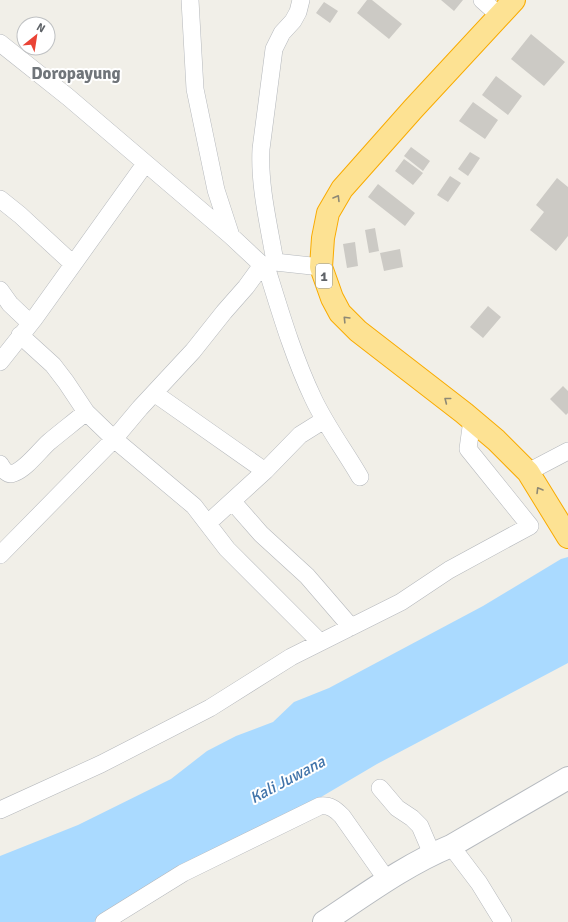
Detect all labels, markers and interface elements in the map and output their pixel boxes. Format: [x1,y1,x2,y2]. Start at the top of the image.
north arrow [16,16,56,56]
text: N [34,20,47,35]
district label: Doropayung [31,63,121,84]
one-way arrow [332,195,339,202]
road number: 1 [316,264,332,288]
one-way arrow [343,316,350,324]
one-way arrow [444,398,451,405]
one-way arrow [536,487,544,494]
water label: Kali Juwana [246,751,329,808]

